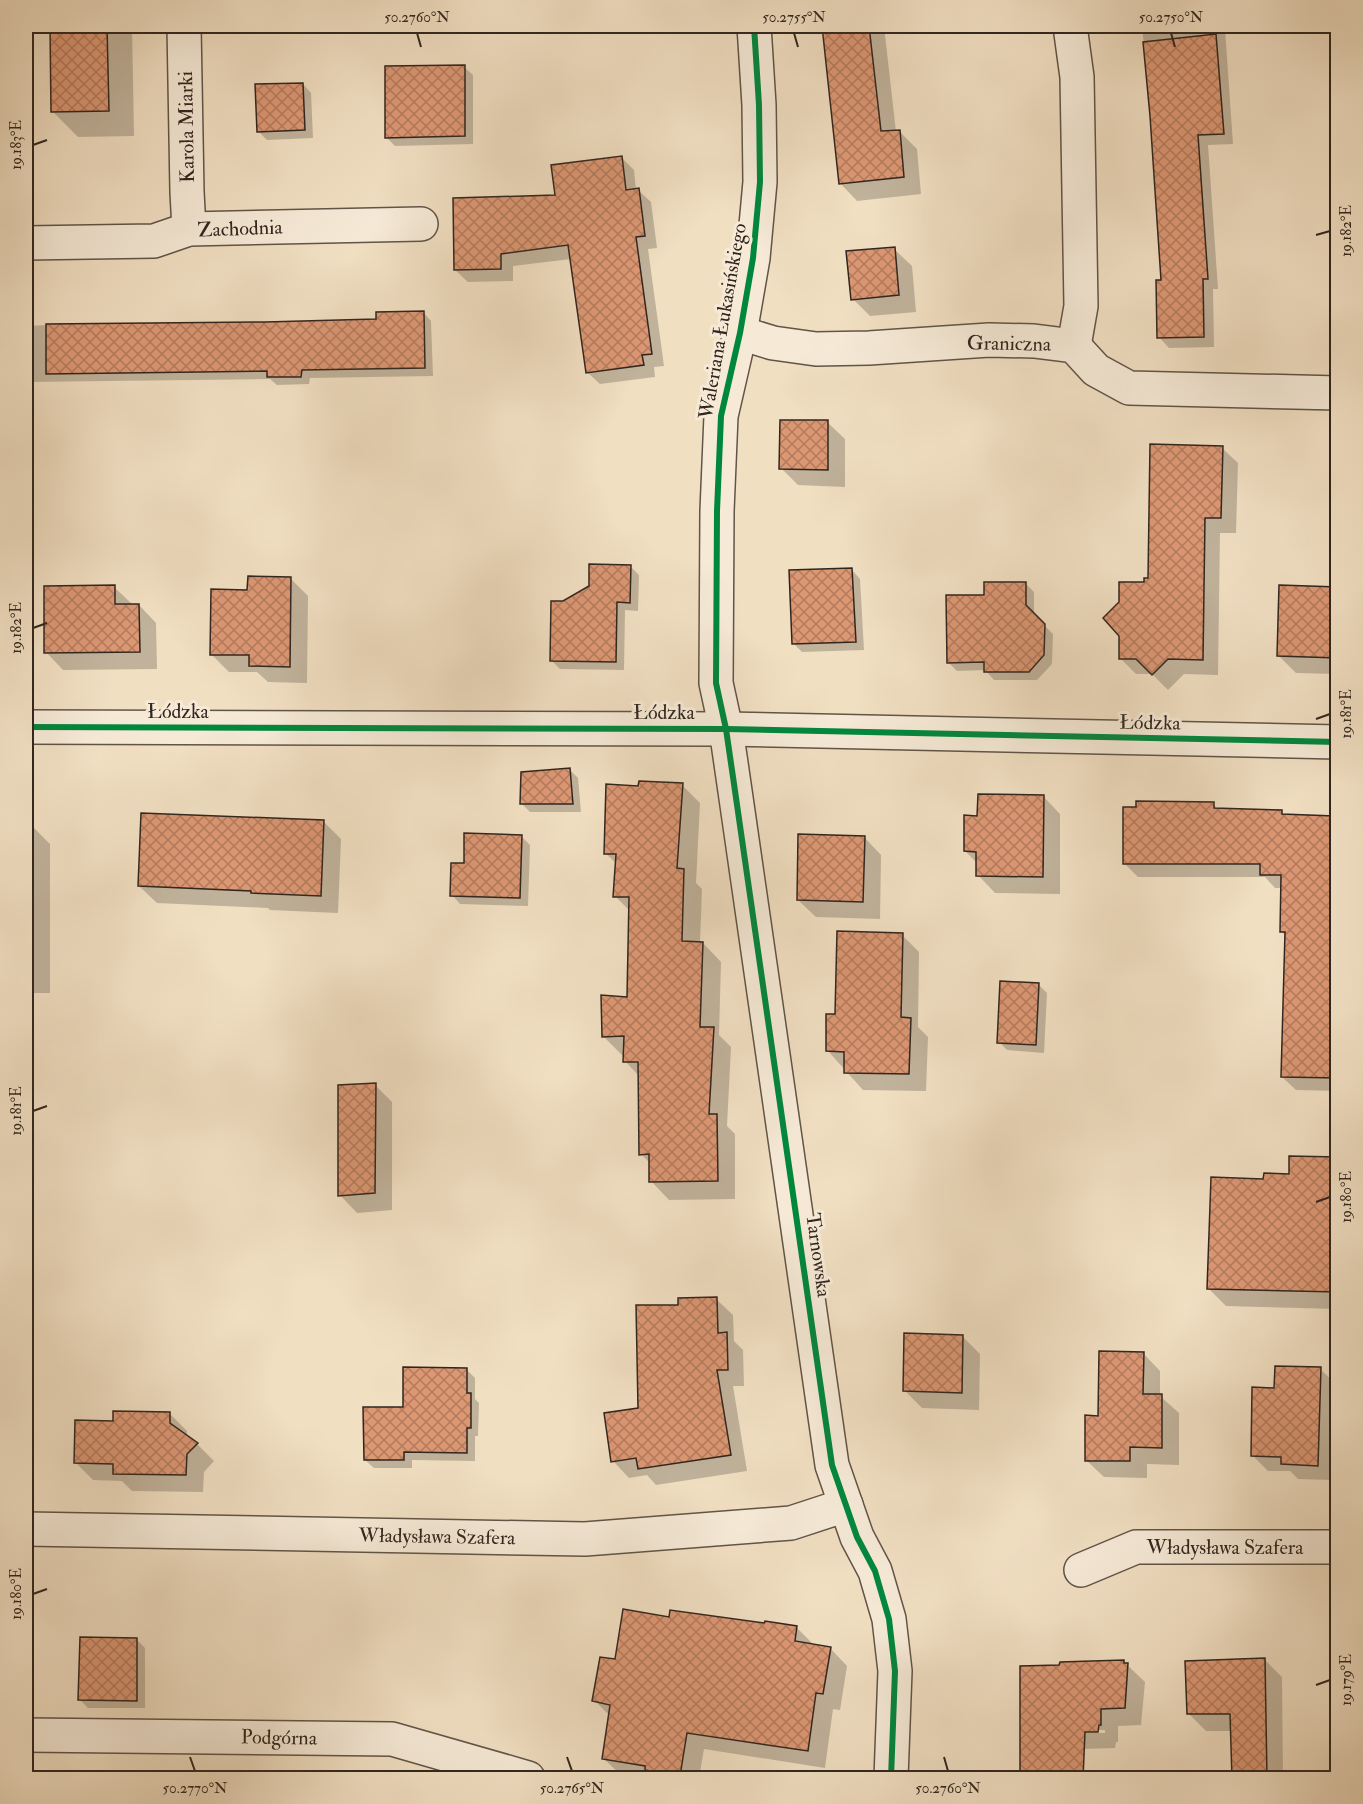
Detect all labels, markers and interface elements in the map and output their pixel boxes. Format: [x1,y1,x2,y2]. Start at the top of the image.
text: 50.2760°N [384,8,450,27]
text: 50.2755°N [762,8,826,27]
text: 50.2750°N [1139,8,1204,27]
street label: Karola Miarki [173,71,200,183]
text: 19.183°E [7,120,26,170]
text: 19.182°E [1337,205,1356,257]
street label: Zachodnia [197,214,284,242]
street label: Waleriana Łukasińskiego [693,221,752,422]
street label: Graniczna [967,330,1052,357]
text: 19.182°E [7,602,26,654]
text: 19.181°E [1337,689,1356,739]
street label: Łódzka [147,699,209,724]
street label: Łódzka [633,700,695,725]
street label: Łódzka [1119,709,1182,736]
text: 19.181°E [7,1086,26,1136]
text: 19.180°E [1337,1171,1356,1223]
street label: Tarnowska [800,1211,837,1300]
street label: Władysława Szafera [357,1523,516,1550]
street label: Władysława Szafera [1146,1535,1304,1560]
text: 19.180°E [7,1568,26,1620]
text: 19.179°E [1337,1654,1356,1706]
street label: Podgórna [241,1724,318,1751]
text: 50.2770°N [163,1779,228,1798]
text: 50.2765°N [540,1779,605,1798]
text: 50.2760°N [915,1779,981,1798]

